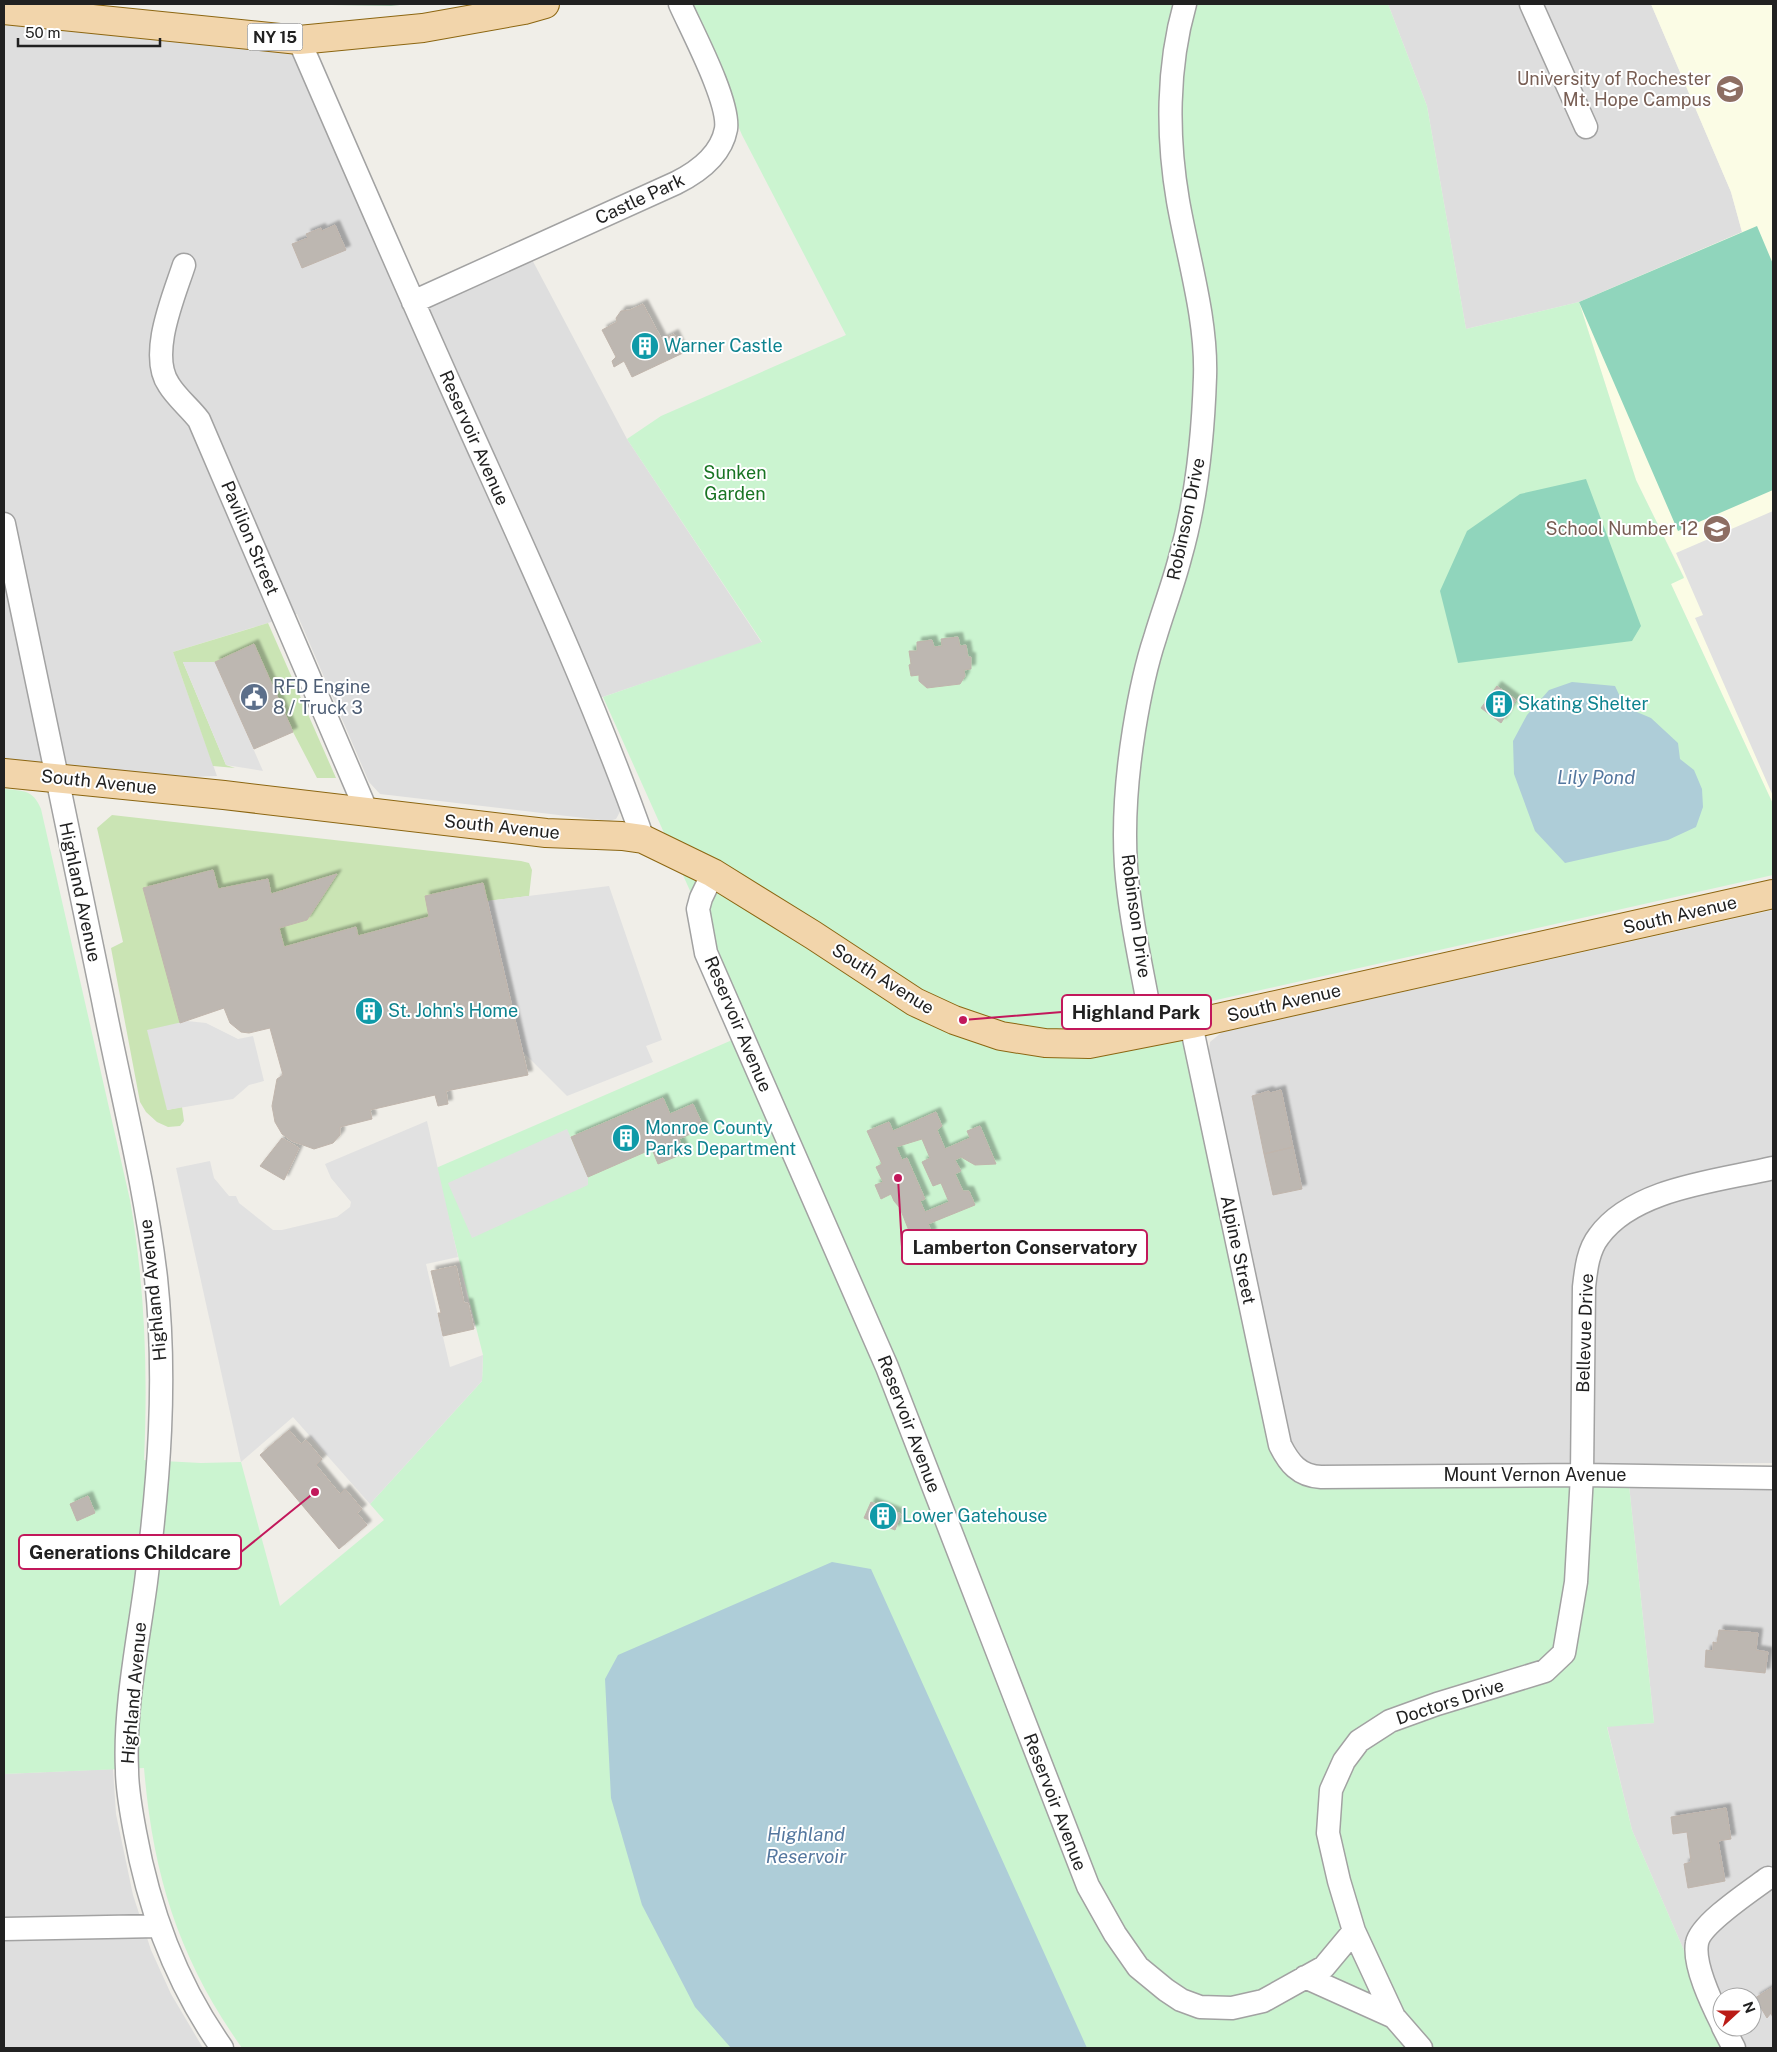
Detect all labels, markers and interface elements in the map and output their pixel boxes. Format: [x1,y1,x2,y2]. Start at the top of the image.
scale bar [18,15,160,47]
text: 50 m [25,24,60,41]
road number: NY 15 [248,24,302,51]
place label: University of Rochester Mt. Hope Campus [1517,68,1711,110]
school or university icon: University of Rochester Mt. Hope Campus [1715,74,1745,104]
street label: Castle Park [592,169,688,228]
building icon: Warner Castle [630,331,660,361]
place label: Warner Castle [664,335,783,356]
street label: Reservoir Avenue [435,367,514,509]
street label: Robinson Drive [1162,456,1209,582]
park label: Sunken Garden [703,462,767,504]
street label: Pavilion Street [217,478,284,598]
school or university icon: School Number 12 [1702,514,1732,544]
place label: School Number 12 [1546,518,1698,539]
place label: RFD Engine 8 / Truck 3 [273,676,370,718]
public building icon: RFD Engine 8 / Truck 3 [239,682,269,712]
building icon: Skating Shelter [1484,689,1514,719]
place label: Skating Shelter [1518,693,1648,714]
street label: South Avenue [40,765,158,798]
water label: Lily Pond [1557,766,1635,788]
street label: South Avenue [443,810,561,843]
street label: Highland Avenue [55,820,106,964]
street label: Robinson Drive [1117,853,1156,979]
street label: South Avenue [1621,891,1739,938]
street label: South Avenue [828,939,938,1018]
street label: Reservoir Avenue [700,953,777,1095]
street label: South Avenue [1225,979,1343,1026]
callout: Highland Park [1062,995,1211,1029]
building icon: St. John's Home [354,996,384,1026]
place label: St. John's Home [388,1000,518,1021]
text: Highland Park [1072,1001,1200,1023]
place label: Monroe County Parks Department [645,1117,796,1159]
building icon: Monroe County Parks Department [611,1123,641,1153]
street label: Alpine Street [1217,1193,1260,1306]
street label: Highland Avenue [135,1218,170,1362]
callout: Lamberton Conservatory [902,1230,1147,1264]
text: Lamberton Conservatory [913,1236,1138,1258]
street label: Bellevue Drive [1572,1273,1597,1393]
street label: Reservoir Avenue [874,1352,945,1495]
street label: Mount Vernon Avenue [1443,1464,1627,1485]
building icon: Lower Gatehouse [868,1501,898,1531]
place label: Lower Gatehouse [902,1505,1048,1526]
callout: Generations Childcare [19,1535,241,1569]
text: Generations Childcare [29,1541,231,1563]
street label: Highland Avenue [117,1621,150,1765]
street label: Doctors Drive [1393,1674,1507,1729]
street label: Reservoir Avenue [1020,1730,1091,1873]
water label: Highland Reservoir [766,1823,847,1867]
north arrow [1712,1987,1762,2037]
text: N [1740,1999,1759,2015]

